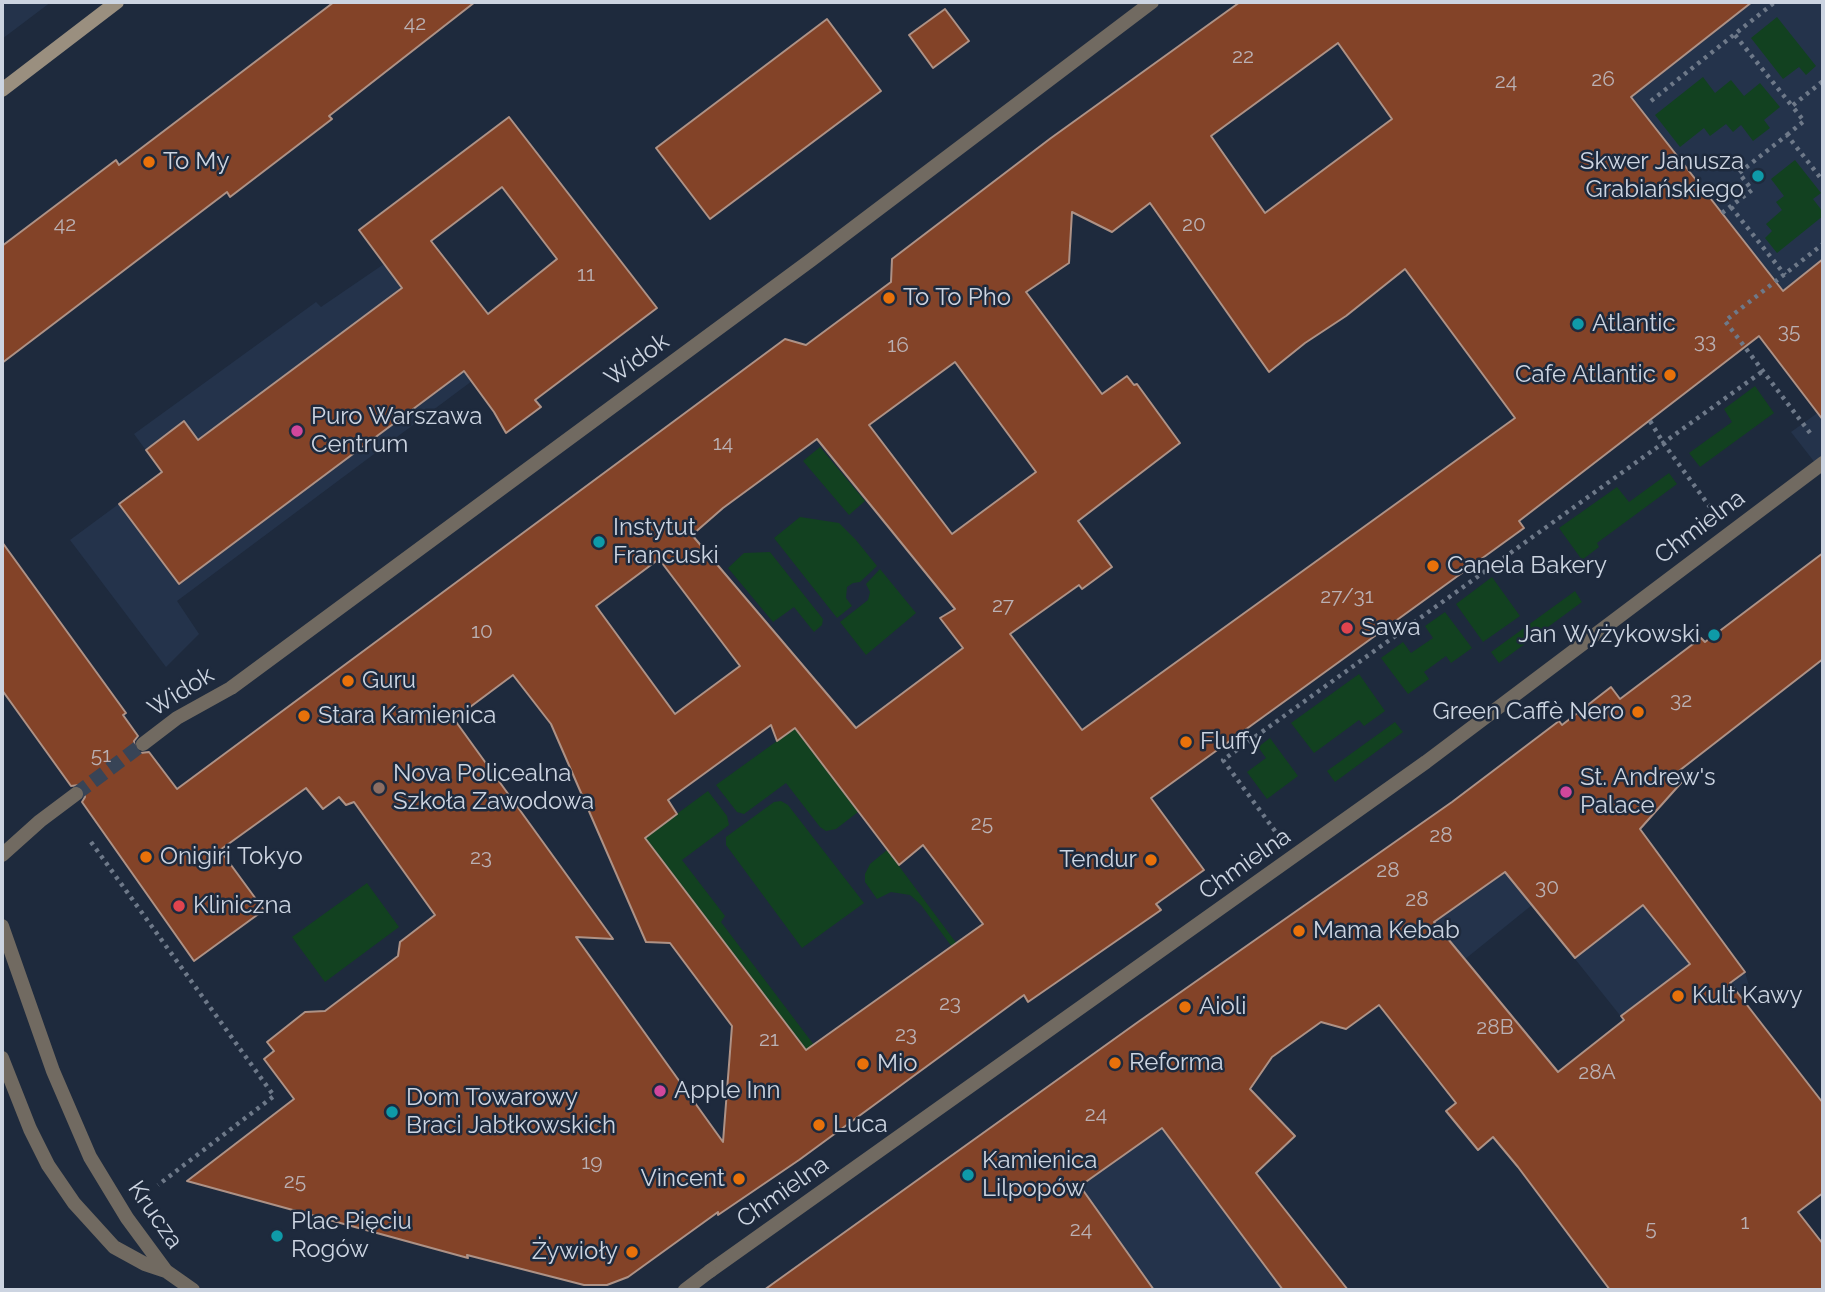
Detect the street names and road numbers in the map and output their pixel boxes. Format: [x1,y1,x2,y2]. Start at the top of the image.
street label: Widok [599,327,675,393]
street label: Chmielna [1649,484,1751,570]
street label: Widok [143,661,219,723]
street label: Chmielna [1194,822,1296,906]
street label: Chmielna [732,1150,834,1234]
street label: Krucza [121,1176,189,1254]

